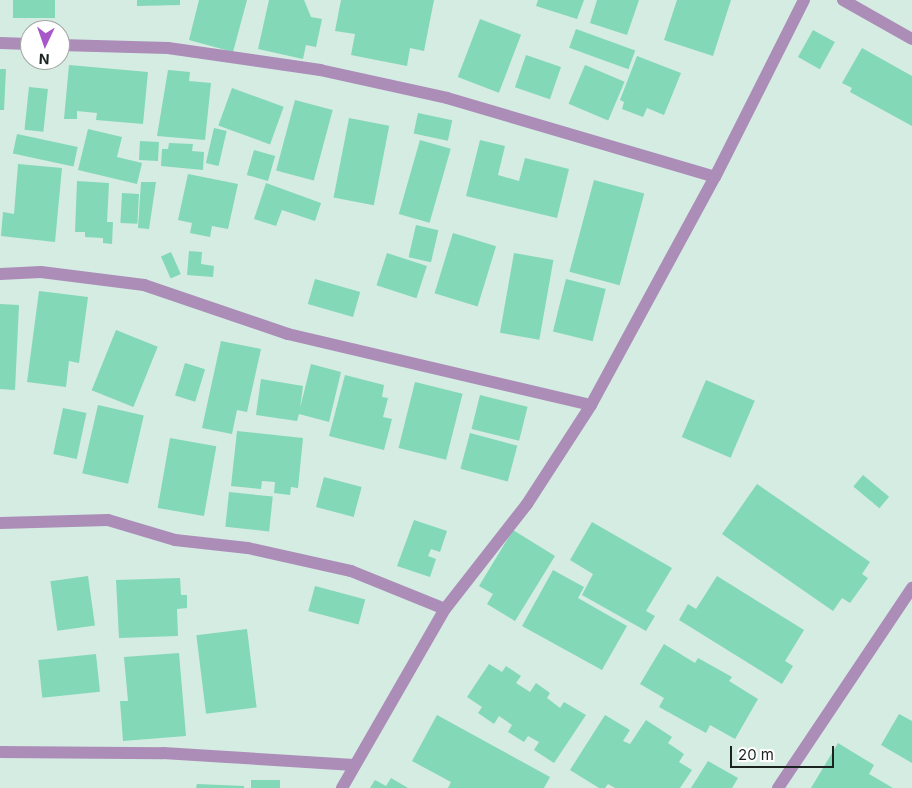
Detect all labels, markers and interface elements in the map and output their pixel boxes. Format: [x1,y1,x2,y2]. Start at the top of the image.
north arrow [20,20,70,70]
text: N [38,51,50,68]
scale bar [732,736,836,768]
text: 20 m [738,745,774,764]

